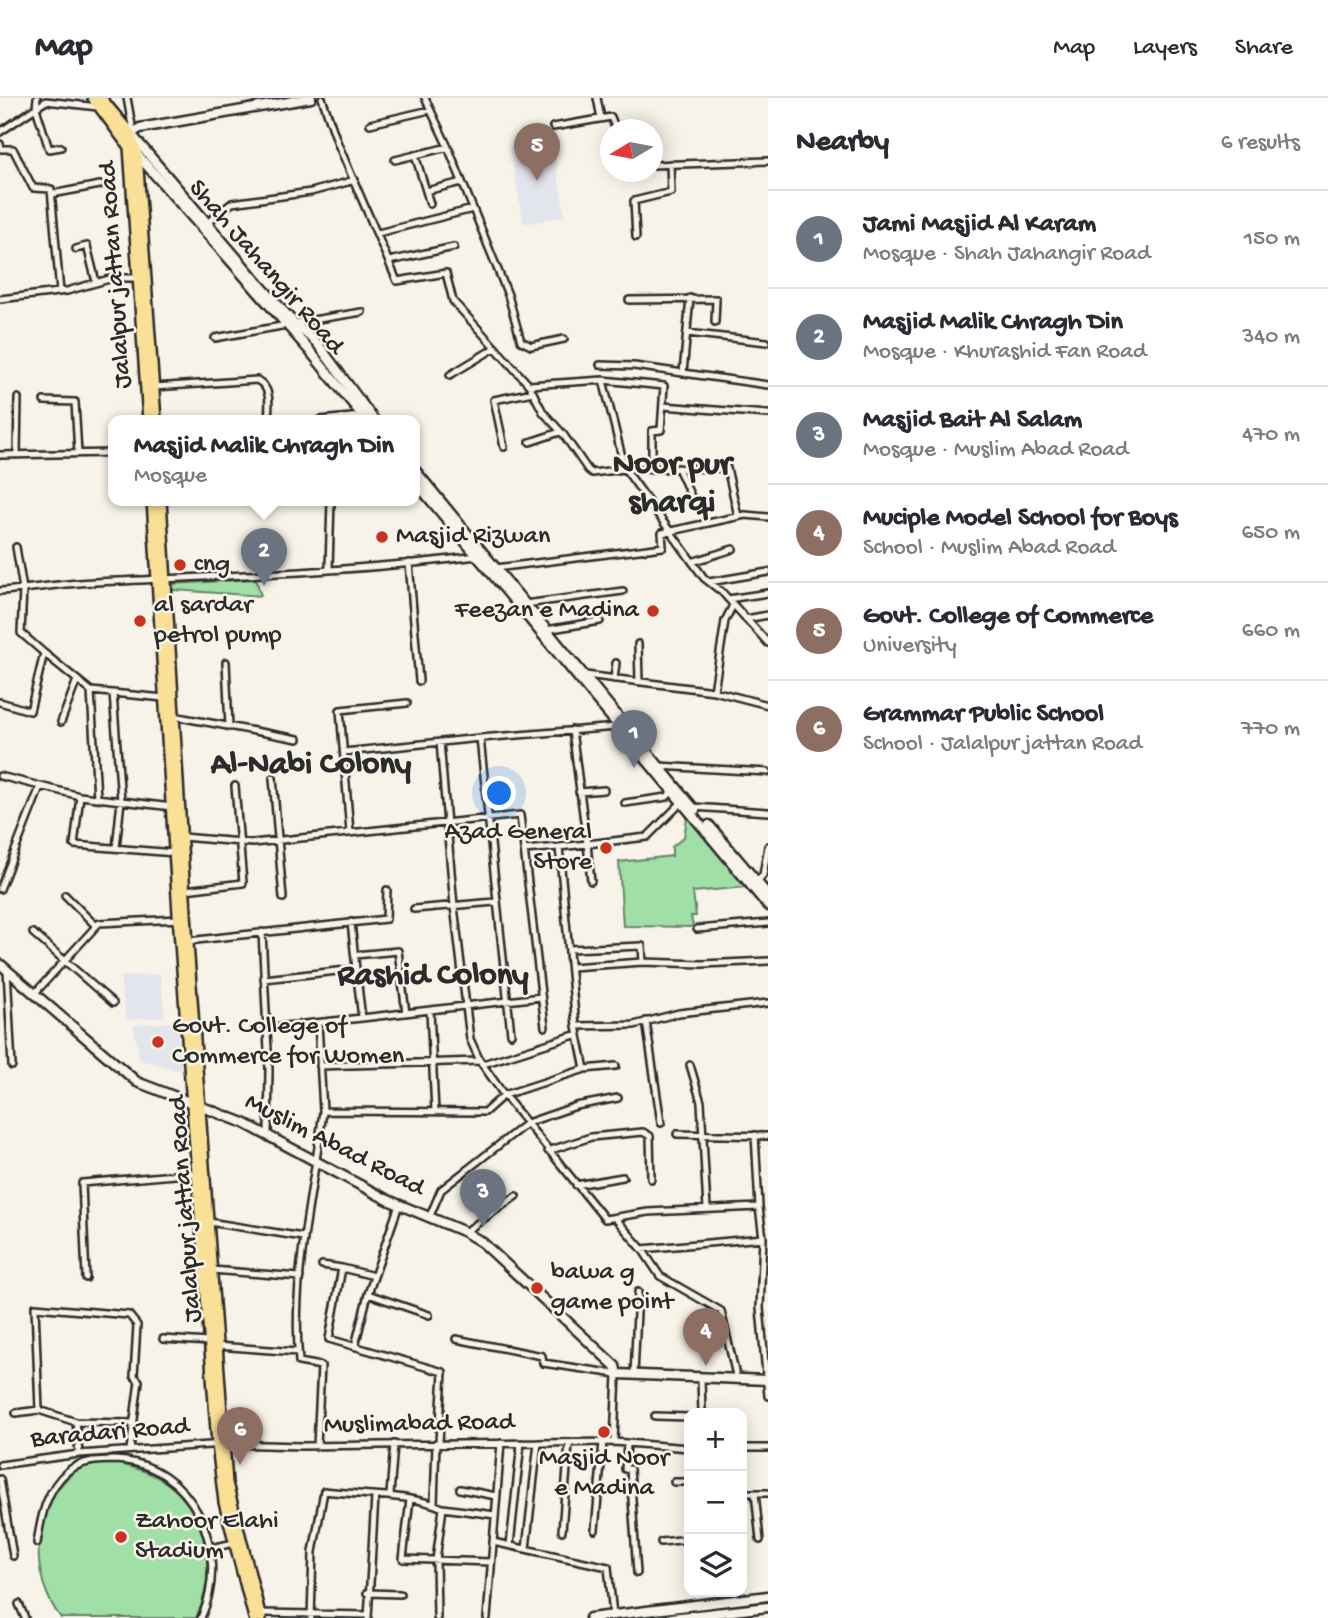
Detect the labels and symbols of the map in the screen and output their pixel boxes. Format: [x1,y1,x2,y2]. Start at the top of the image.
north arrow [600,119,663,182]
pin: 5 [514,123,560,181]
street label: Jalalpur jattan Road [93,159,140,390]
street label: Shah Jahangir Road [180,174,351,363]
district label: Noor pur sharqi [613,447,735,523]
place label: Masjid Rizwan [396,522,551,553]
pin: 2 [241,528,287,586]
marker: Masjid Rizwan [374,529,390,545]
place label: cng [194,550,230,581]
marker: cng [172,557,188,573]
place label: al sardar petrol pump [153,591,282,652]
place label: Feezan e Madina [454,596,641,627]
marker: Feezan e Madina [645,603,661,619]
marker: al sardar petrol pump [132,613,148,629]
pin: 1 [611,710,657,768]
district label: Al-Nabi Colony [210,747,412,785]
your location [482,776,516,810]
place label: Azad General Store [444,818,593,879]
marker: Azad General Store [598,840,614,856]
district label: Rashid Colony [336,958,529,996]
place label: Govt. College of Commerce for Women [172,1012,405,1073]
marker: Govt. College of Commerce for Women [150,1034,166,1050]
street label: Muslim Abad Road [239,1087,431,1205]
street label: Jalalpur jattan Road [163,1093,210,1324]
pin: 3 [460,1169,506,1227]
place label: bawa g game point [551,1258,676,1319]
marker: bawa g game point [529,1280,545,1296]
pin: 4 [683,1308,729,1366]
pin: 6 [217,1407,263,1465]
street label: Muslimabad Road [324,1408,516,1442]
street label: Baradari Road [29,1411,192,1456]
marker: Masjid Noor e Madina [596,1424,612,1440]
place label: Masjid Noor e Madina [539,1444,672,1505]
place label: Zahoor Elahi Stadium [135,1507,279,1568]
marker: Zahoor Elahi Stadium [113,1529,129,1545]

